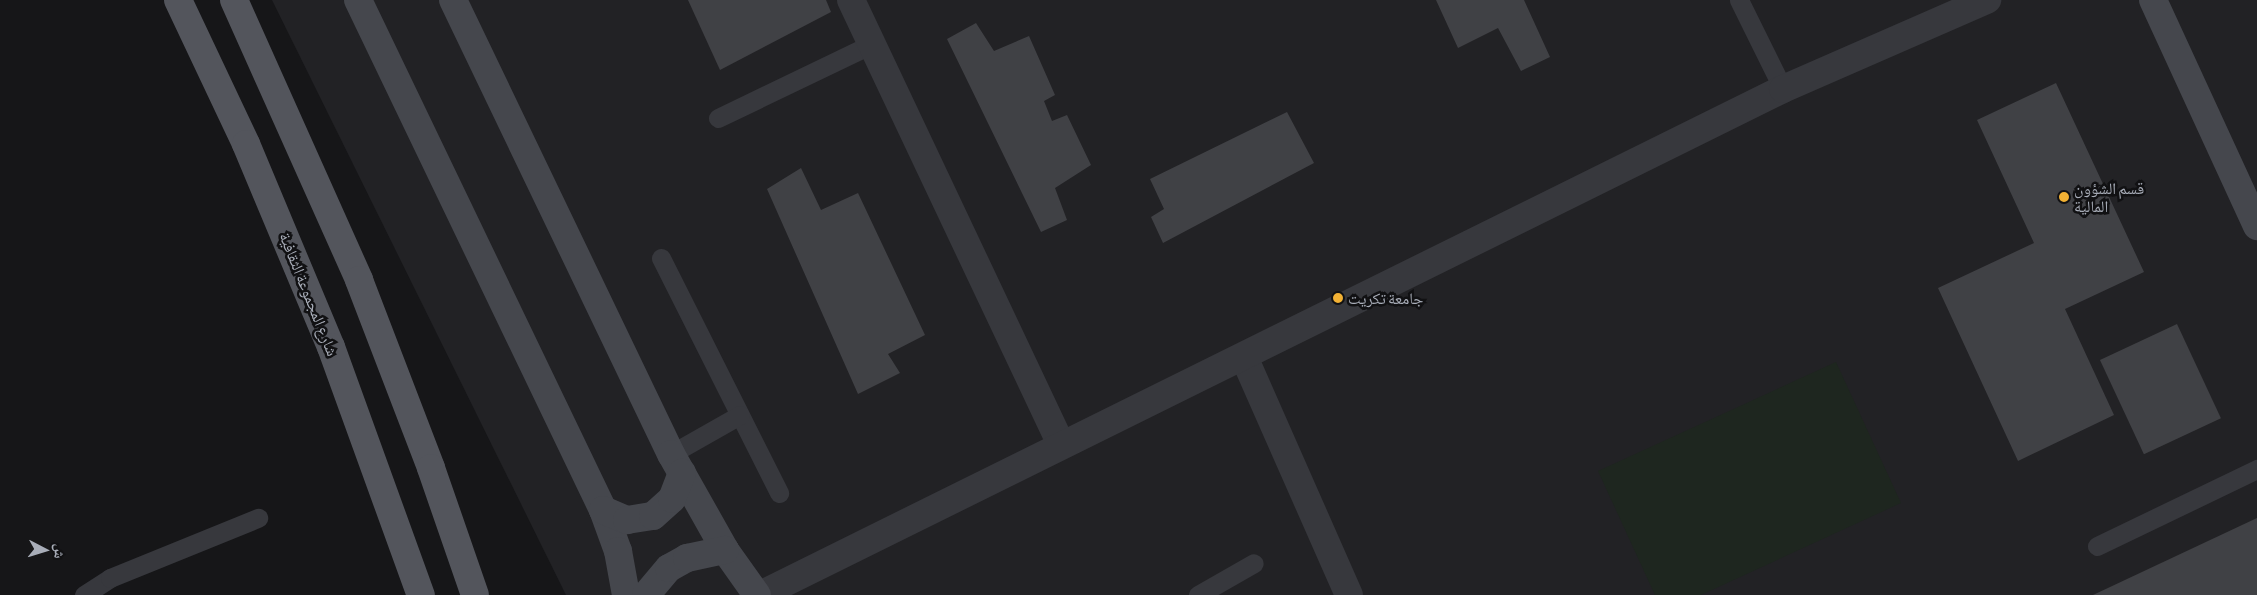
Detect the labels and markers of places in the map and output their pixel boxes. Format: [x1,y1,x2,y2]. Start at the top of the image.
place label: قسم الشؤون المالية [2074,178,2144,216]
marker: قسم الشؤون المالية [2058,191,2070,203]
place label: جامعة تكريت [1348,288,1423,308]
marker: جامعة تكريت [1332,292,1344,304]

